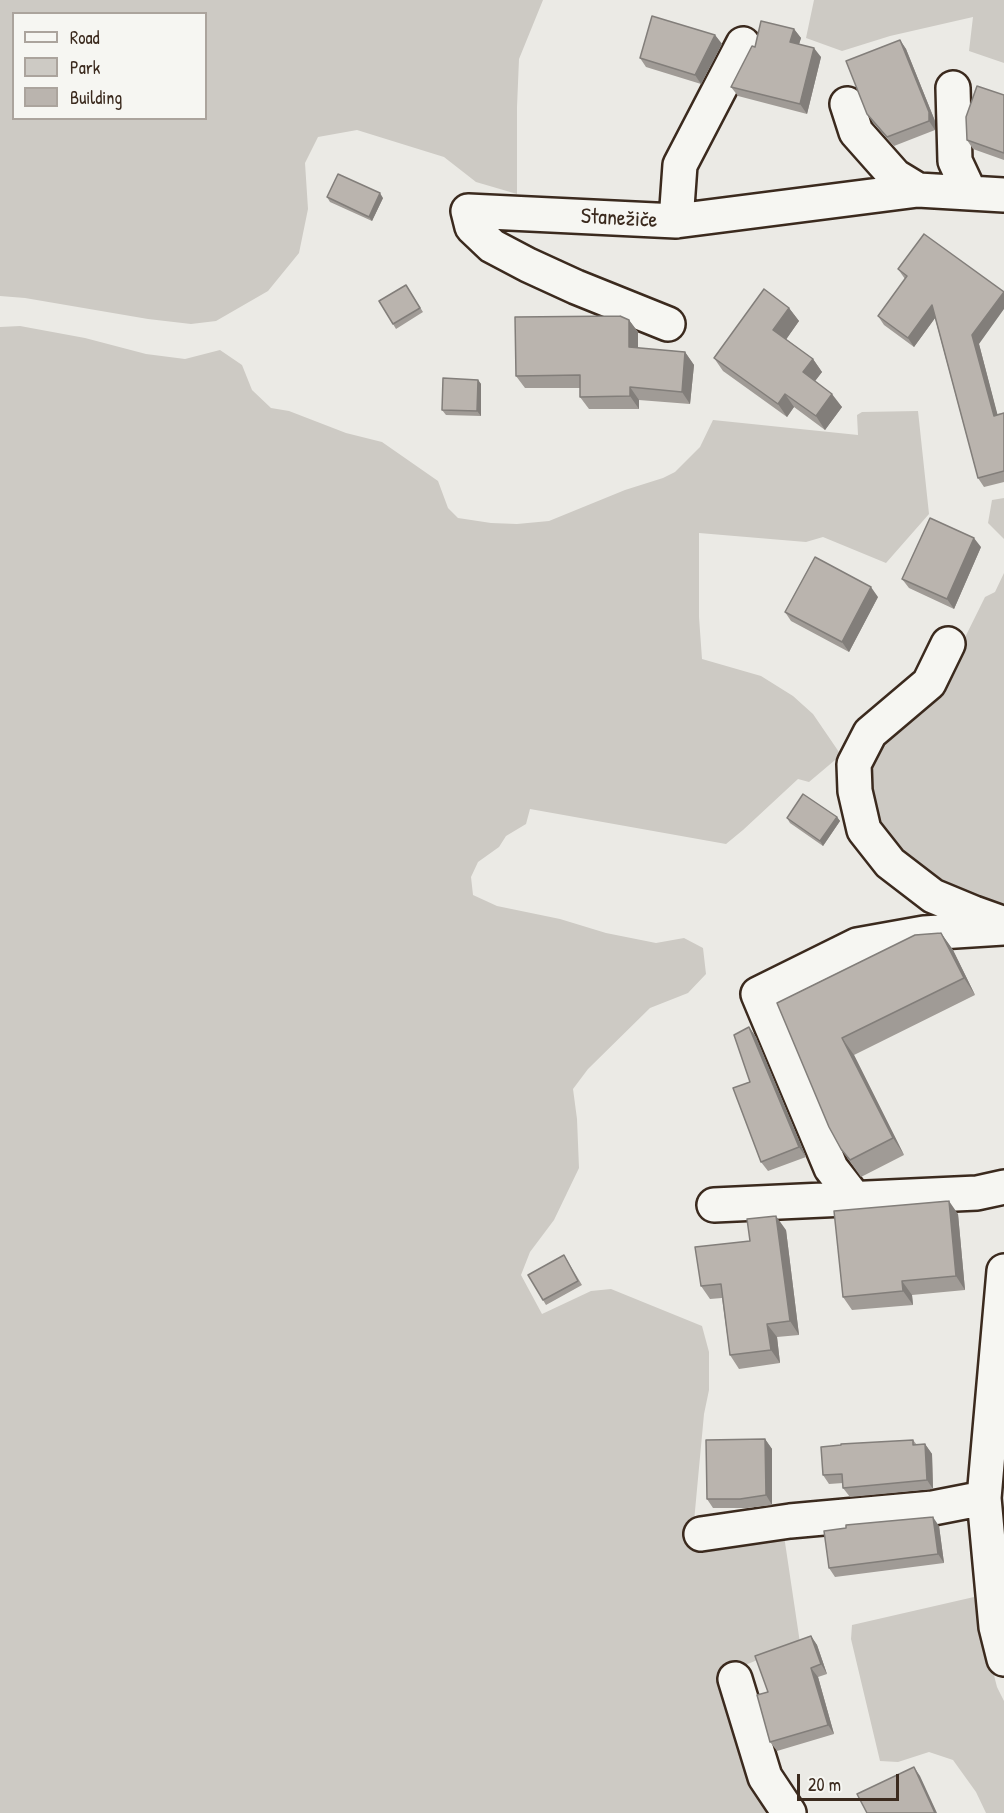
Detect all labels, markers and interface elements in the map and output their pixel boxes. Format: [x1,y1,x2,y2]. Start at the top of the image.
legend [12,12,207,120]
text: Road [70,25,100,50]
text: Park [70,55,100,80]
text: Building [70,85,122,110]
street label: Stanežiče [580,204,658,234]
scale bar [800,1762,902,1800]
text: 20 m [808,1772,841,1797]

